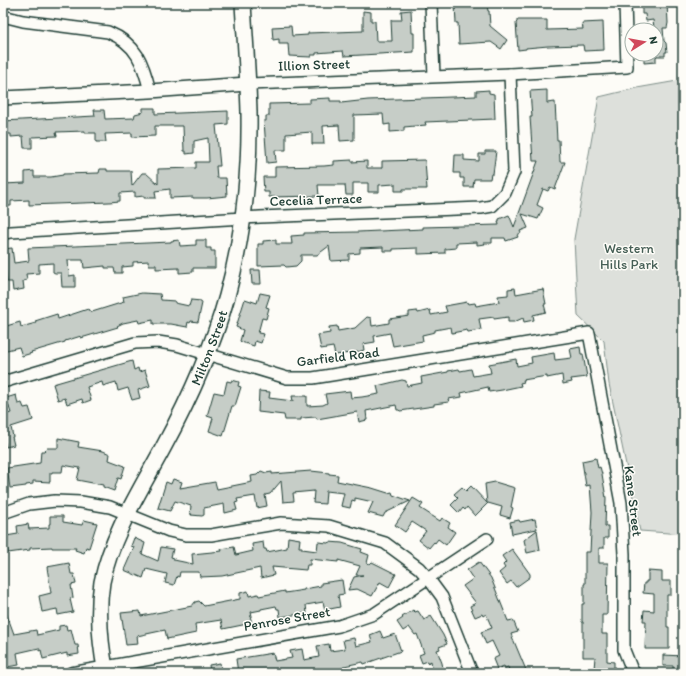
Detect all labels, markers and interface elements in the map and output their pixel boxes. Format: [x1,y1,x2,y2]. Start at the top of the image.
north arrow [624,22,664,62]
text: N [646,35,660,45]
street label: Illion Street [278,55,350,75]
street label: Cecelia Terrace [269,190,363,210]
park label: Western Hills Park [600,240,658,273]
street label: Milton Street [187,308,231,388]
street label: Garfield Road [296,343,381,371]
street label: Kane Street [620,465,646,537]
street label: Penrose Street [242,603,332,635]

